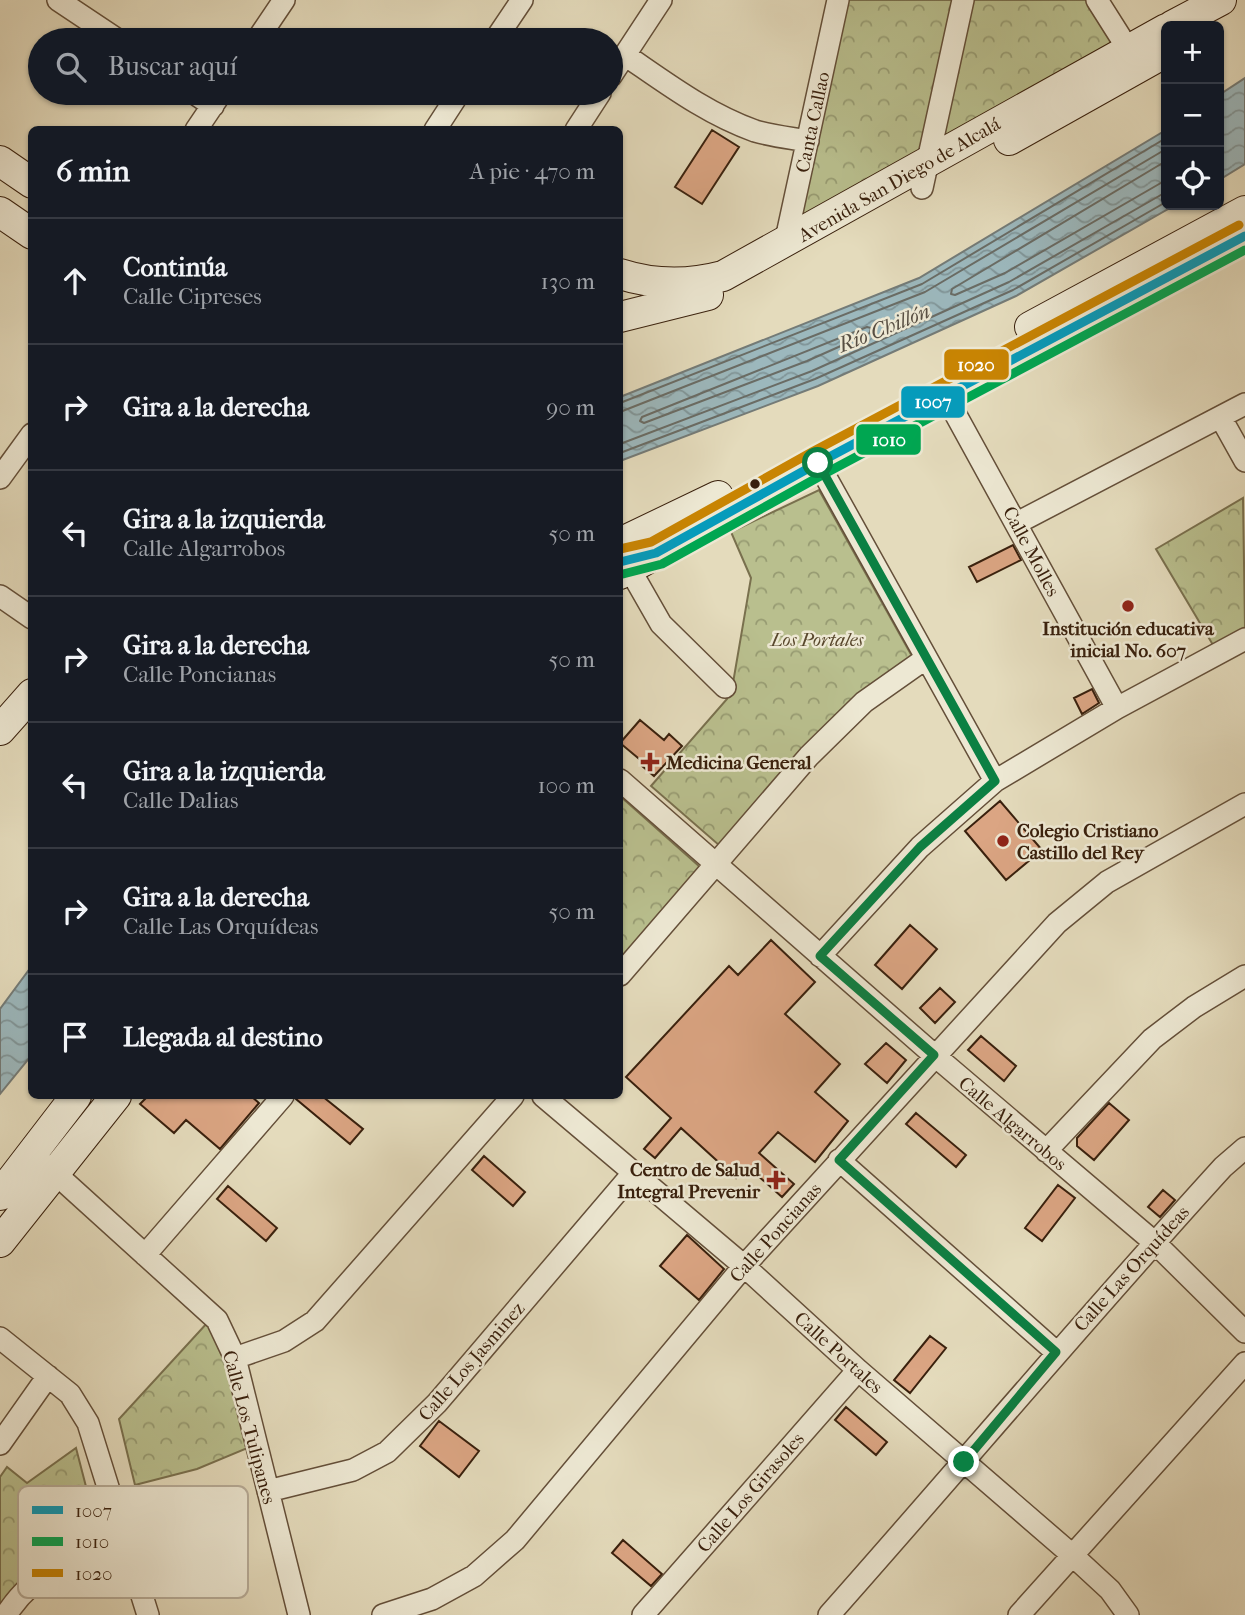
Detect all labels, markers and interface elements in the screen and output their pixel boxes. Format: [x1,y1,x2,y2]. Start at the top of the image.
map controls [1161,21,1224,210]
button: + [1161,21,1224,84]
search box [28,28,623,105]
icon: search [52,48,90,86]
text: Buscar aquí [108,51,237,82]
street label: Canta Callao [792,69,834,175]
button: − [1161,84,1224,147]
street label: Avenida San Diego de Alcalá [794,113,1005,247]
button: locate [1161,147,1224,210]
text: 6 min [56,154,130,189]
text: A pie · 470 m [470,158,595,185]
text: Continúa [123,252,227,283]
icon: ahead [56,262,94,300]
text: 130 m [541,268,595,295]
text: Calle Cipreses [123,283,262,310]
water label: Río Chillón [833,299,934,358]
line badge: 1020 [943,348,1010,381]
text: 1020 [957,354,995,376]
line badge: 1007 [900,385,966,419]
icon: right [56,388,94,426]
text: 1007 [915,391,951,413]
text: Gira a la derecha [123,392,309,423]
text: 90 m [546,394,595,421]
line badge: 1010 [855,423,922,456]
text: 1010 [872,429,906,451]
route start [802,447,833,478]
unlabelled marker [748,477,762,491]
street label: Calle Molles [998,503,1064,600]
text: Gira a la izquierda [123,504,325,535]
icon: left [56,514,94,552]
text: 50 m [548,520,595,547]
text: Calle Algarrobos [123,535,285,562]
marker: Institución educativa inicial No. 607 [1120,598,1136,614]
place label: Institución educativa inicial No. 607 [1042,618,1215,662]
park label: Los Portales [769,629,864,651]
text: Gira a la derecha [123,630,309,661]
icon: right [56,640,94,678]
text: 50 m [548,646,595,673]
text: Calle Poncianas [123,661,276,688]
marker: Medicina General [640,752,660,772]
place label: Medicina General [665,752,812,774]
text: Gira a la izquierda [123,756,325,787]
icon: left [56,766,94,804]
text: 100 m [537,772,595,799]
text: Calle Dalias [123,787,238,814]
place label: Colegio Cristiano Castillo del Rey [1017,820,1159,864]
marker: Colegio Cristiano Castillo del Rey [995,833,1011,849]
text: Gira a la derecha [123,882,309,913]
icon: right [56,892,94,930]
text: 50 m [548,898,595,925]
text: Calle Las Orquídeas [123,913,319,940]
icon: arrive [56,1018,94,1056]
text: Llegada al destino [123,1022,323,1053]
street label: Calle Algarrobos [954,1072,1071,1175]
place label: Centro de Salud Integral Prevenir [617,1159,761,1203]
marker: Centro de Salud Integral Prevenir [766,1170,786,1190]
street label: Calle Poncianas [725,1178,826,1287]
street label: Calle Las Orquídeas [1070,1201,1194,1336]
street label: Calle Los Jasminez [414,1298,529,1426]
street label: Calle Portales [790,1307,887,1398]
street label: Calle Los Tulipanes [218,1348,280,1506]
street label: Calle Los Girasoles [693,1428,809,1557]
route end [948,1446,979,1477]
legend [18,1486,248,1598]
text: 1007 [75,1500,112,1522]
text: 1010 [75,1531,109,1553]
text: 1020 [75,1563,112,1585]

